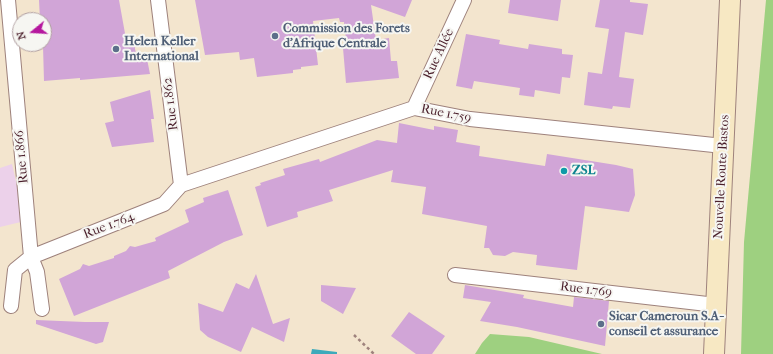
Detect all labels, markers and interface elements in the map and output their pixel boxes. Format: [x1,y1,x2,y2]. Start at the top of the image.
north arrow [12,12,52,52]
place label: Commission des Forets d'Afrique Centrale [283,21,410,52]
street label: Rue Allée [420,26,458,82]
text: N [14,30,29,42]
marker: Commission des Forets d'Afrique Centrale [270,31,280,41]
place label: Helen Keller International [124,34,199,65]
marker: Helen Keller International [111,44,121,54]
street label: Rue 1.862 [160,77,182,131]
street label: Rue 1.759 [420,101,472,127]
street label: Nouvelle Route Bastos [711,114,733,240]
street label: Rue 1.866 [12,130,32,184]
place label: ZSL [572,163,595,179]
marker: ZSL [559,166,569,176]
street label: Rue 1.764 [81,209,137,243]
street label: Rue 1.769 [559,279,613,301]
place label: Sicar Cameroun S.A- conseil et assurance [609,309,722,340]
marker: Sicar Cameroun S.A- conseil et assurance [596,319,606,329]

